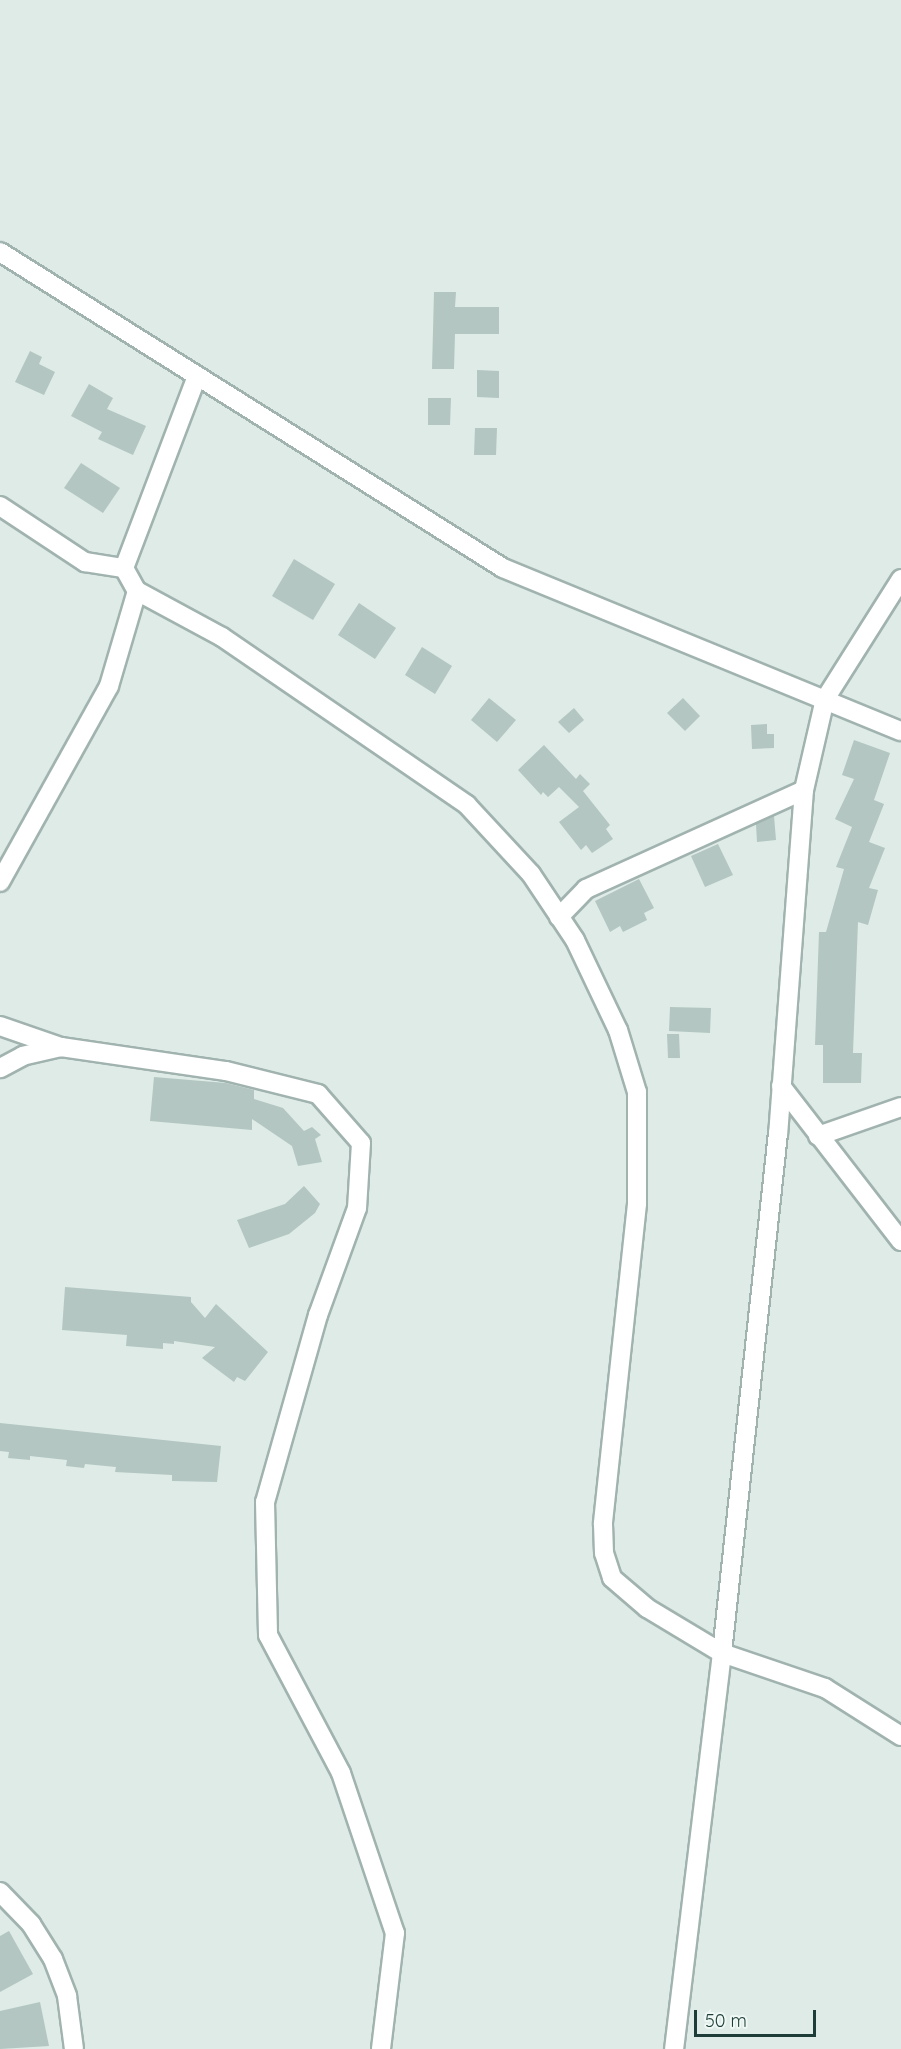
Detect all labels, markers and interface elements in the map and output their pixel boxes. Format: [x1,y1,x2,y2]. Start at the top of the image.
scale bar [697,1998,818,2036]
text: 50 m [705,2009,747,2032]

